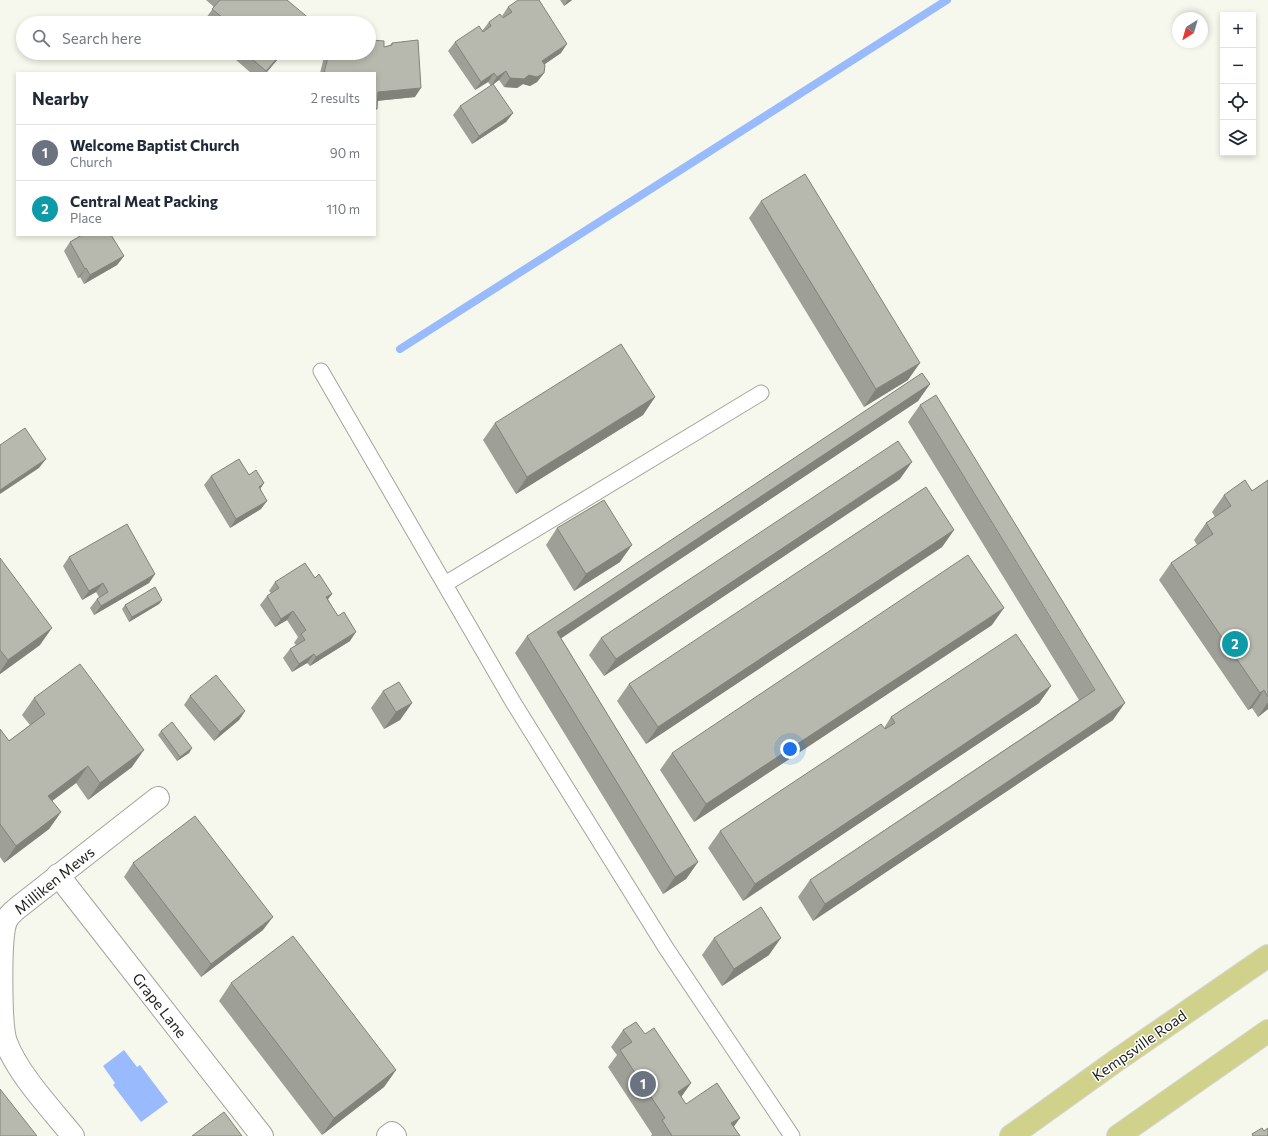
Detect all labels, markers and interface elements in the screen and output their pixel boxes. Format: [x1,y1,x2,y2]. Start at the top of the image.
north arrow [1172,12,1208,48]
map controls [1220,12,1256,156]
button: + [1220,12,1256,48]
search box [16,16,376,60]
icon: search [30,27,52,49]
text: Search here [62,29,141,47]
button: − [1220,48,1256,84]
button: locate [1220,84,1256,120]
text: Nearby [32,88,89,109]
text: 2 results [311,90,360,106]
button: layers [1220,120,1256,156]
text: Welcome Baptist Church [70,136,239,154]
text: 1 [42,145,48,161]
text: 90 m [330,145,360,161]
text: Church [70,154,112,170]
text: Central Meat Packing [70,192,218,210]
text: 2 [41,201,49,217]
text: 110 m [327,201,360,217]
text: Place [70,210,102,226]
pin: 2 [1222,629,1248,659]
your location [780,739,800,759]
street label: Milliken Mews [10,842,98,918]
street label: Grape Lane [129,969,191,1041]
street label: Kempsville Road [1088,1006,1190,1084]
pin: 1 [630,1069,656,1099]

